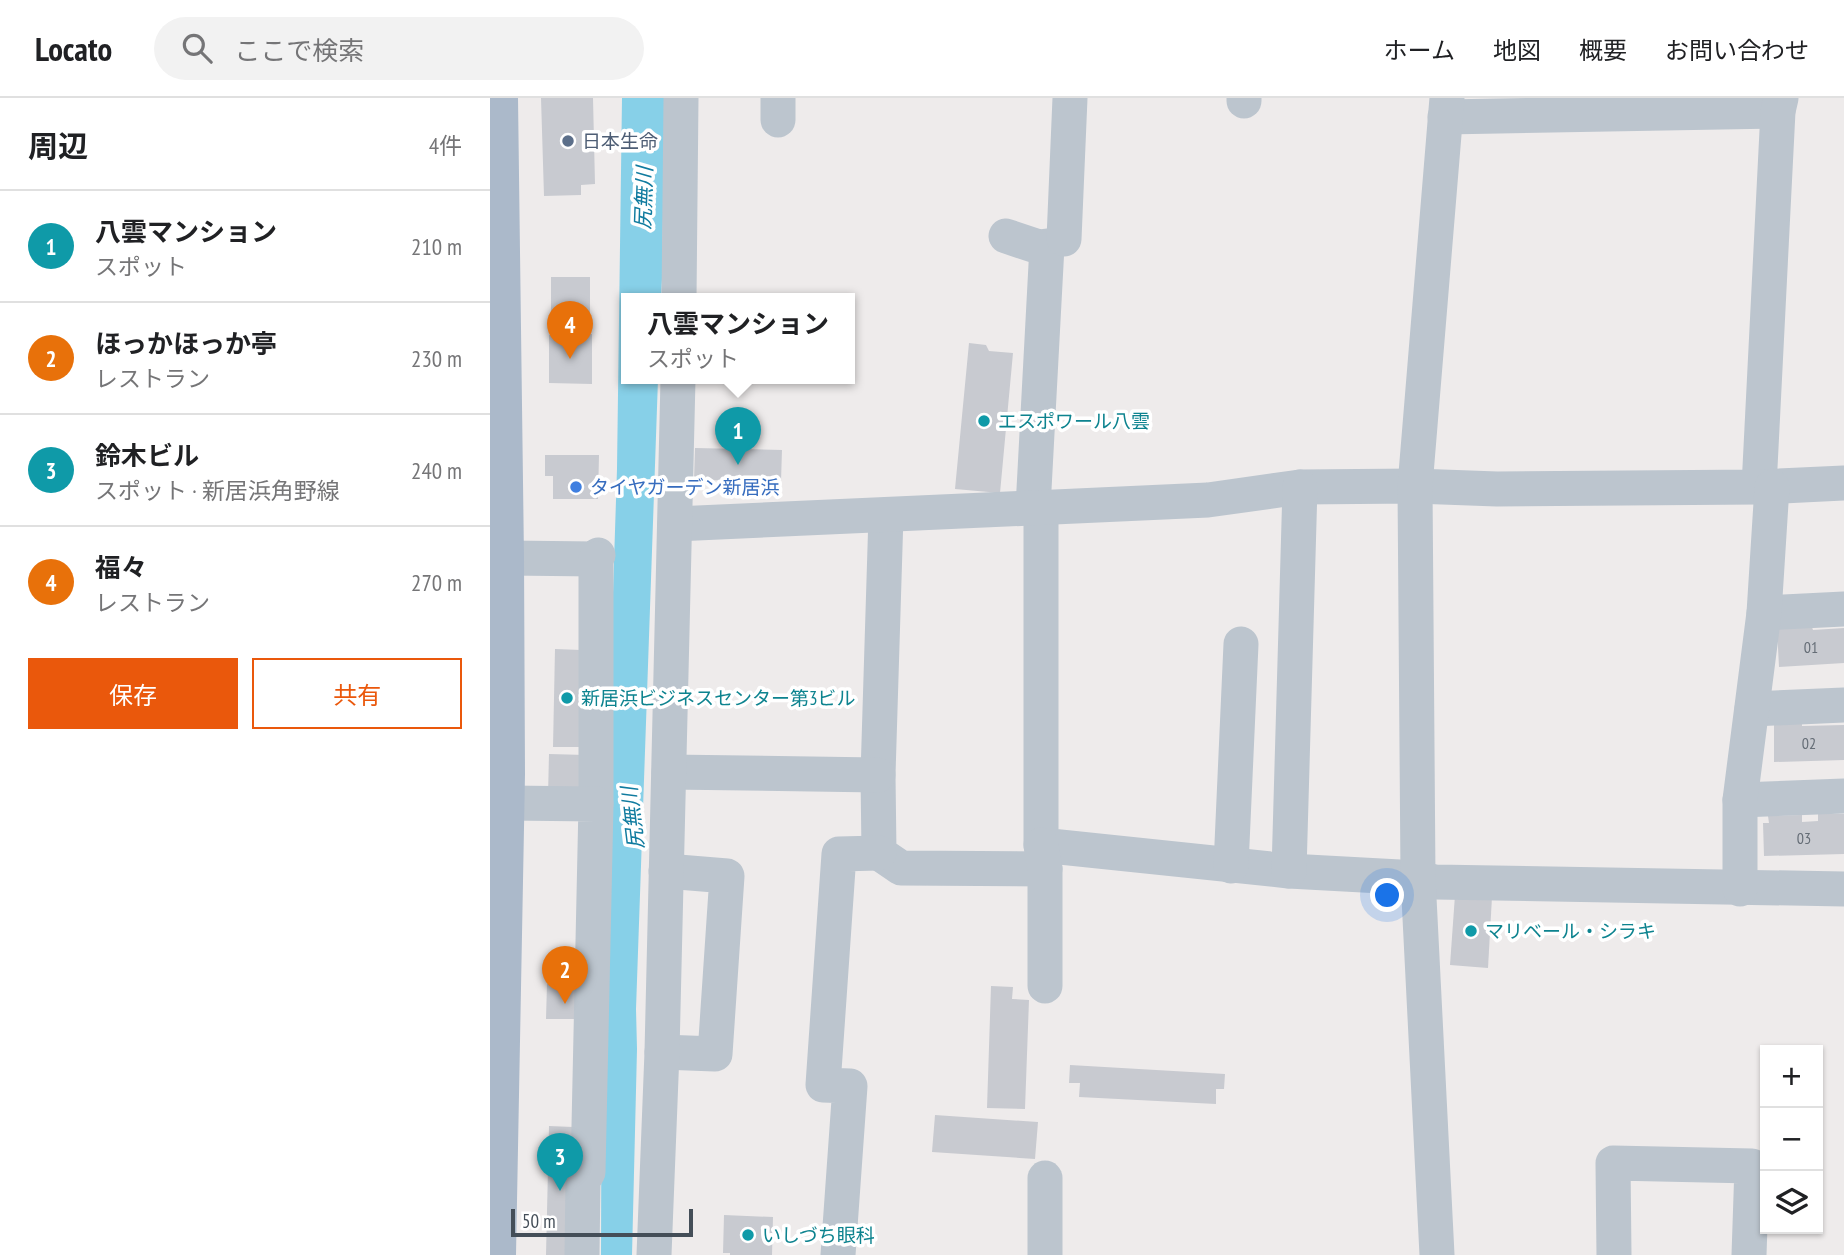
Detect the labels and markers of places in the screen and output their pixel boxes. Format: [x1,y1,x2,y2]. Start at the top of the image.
place label: 日本生命 [582,129,658,153]
marker: 日本生命 [560,133,576,149]
pin: 4 [547,301,593,359]
pin: 1 [715,407,761,465]
place label: エスポワール八雲 [998,409,1150,433]
marker: エスポワール八雲 [976,413,992,429]
place label: タイヤガーデン新居浜 [590,475,779,499]
marker: タイヤガーデン新居浜 [568,479,584,495]
place label: 新居浜ビジネスセンター第3ビル [581,686,856,710]
marker: 新居浜ビジネスセンター第3ビル [559,690,575,706]
place label: マリベール・シラキ [1485,919,1656,943]
marker: マリベール・シラキ [1463,923,1479,939]
pin: 2 [542,946,588,1004]
pin: 3 [537,1133,583,1191]
place label: いしづち眼科 [762,1223,875,1247]
marker: いしづち眼科 [740,1227,756,1243]

